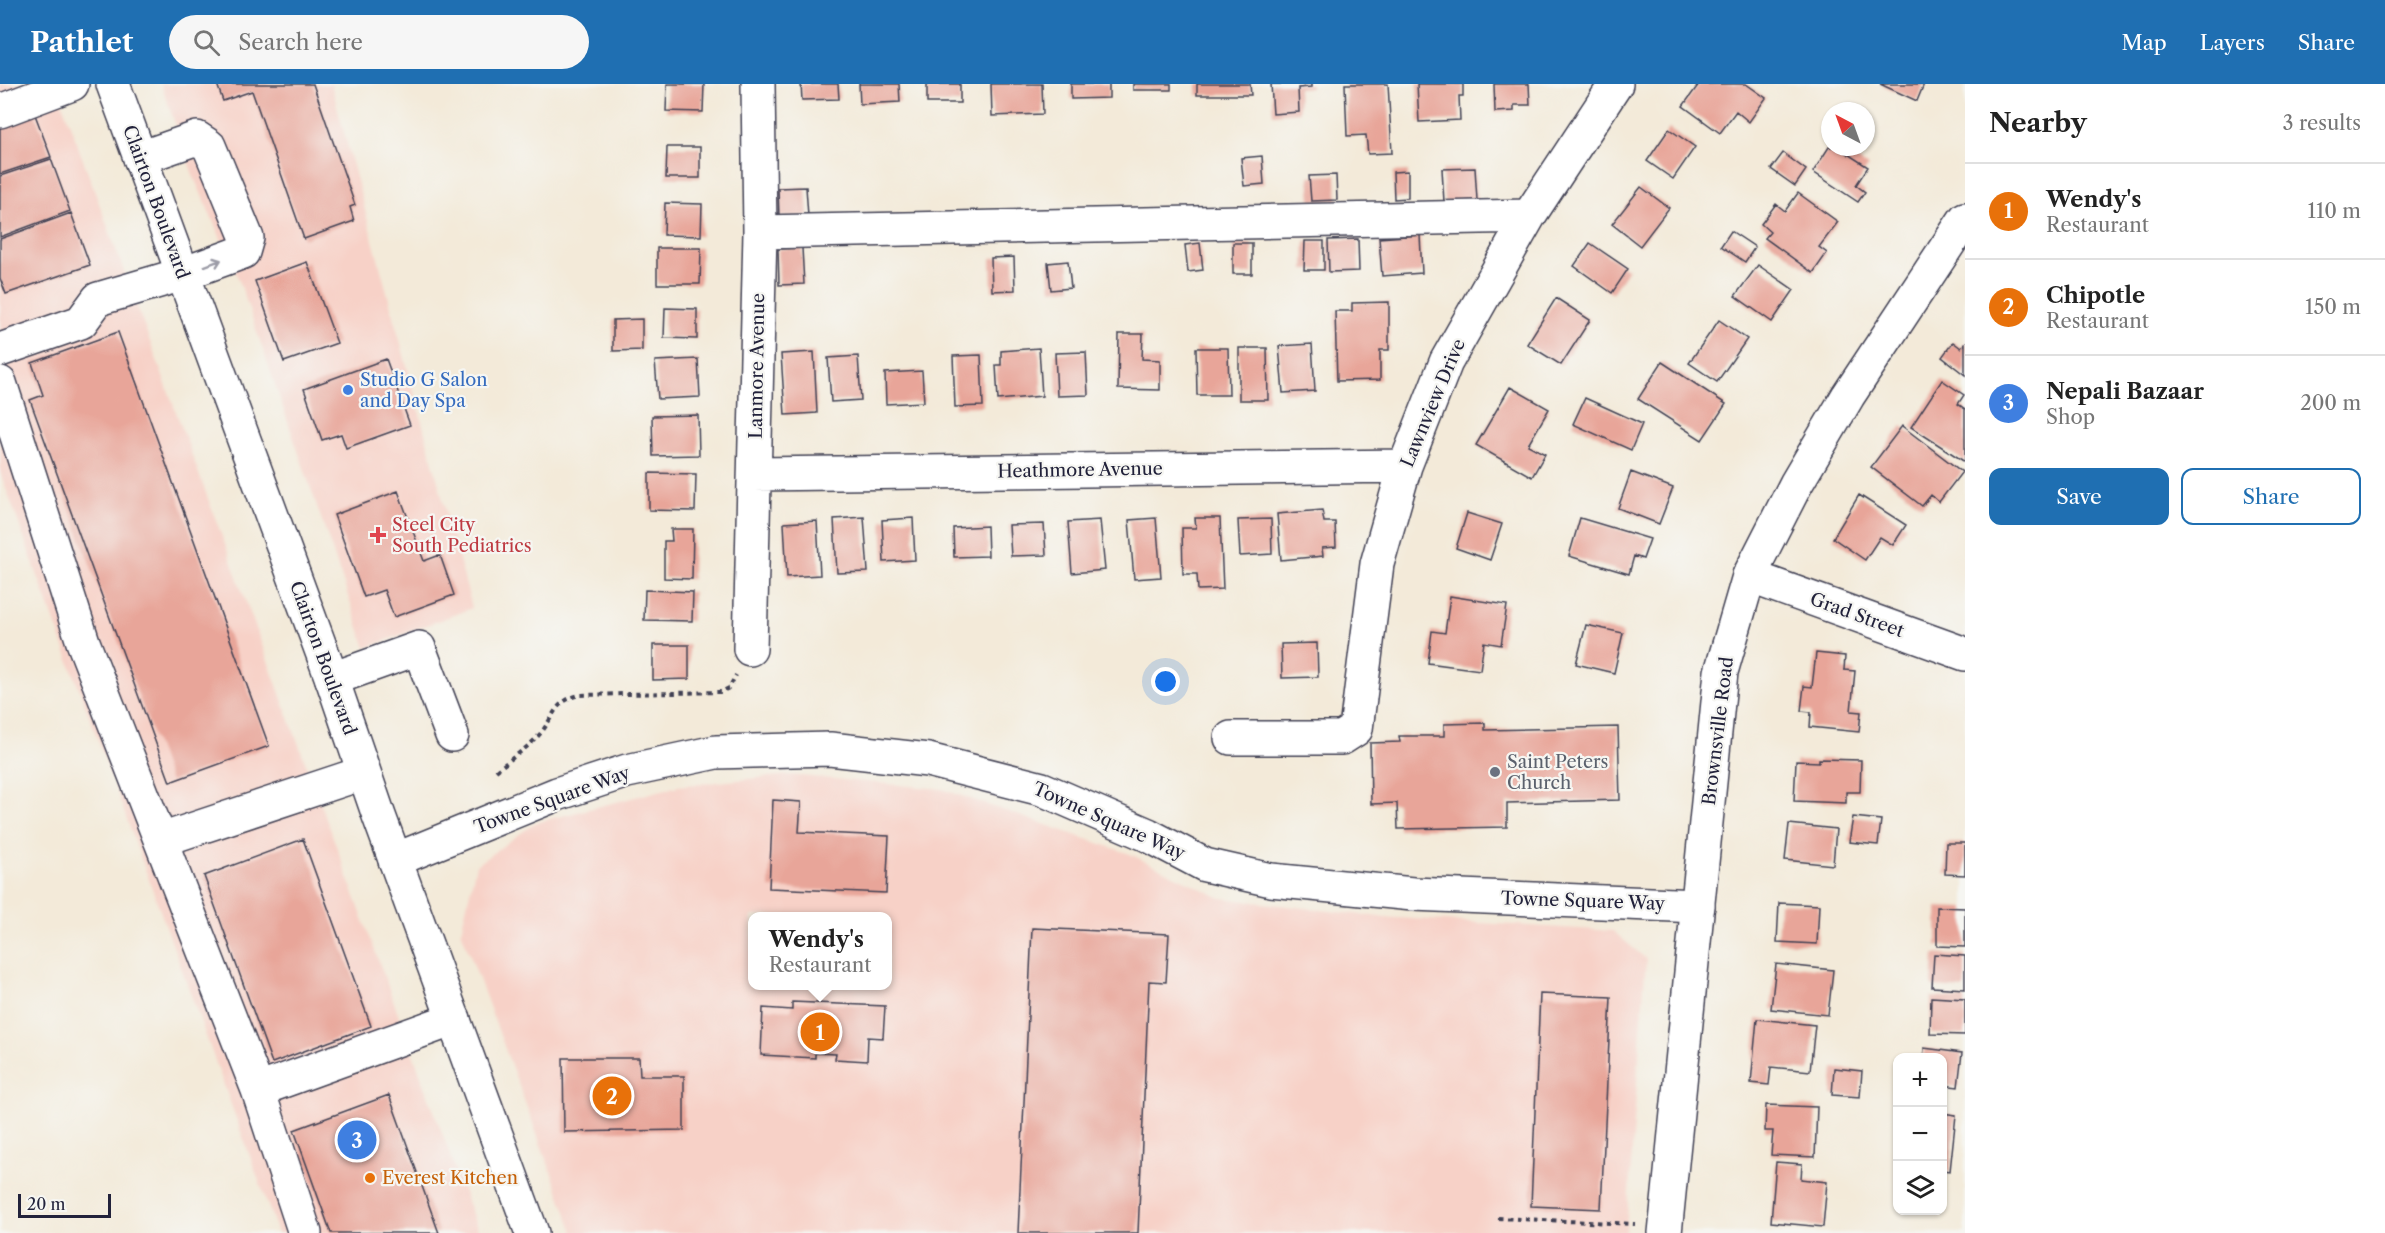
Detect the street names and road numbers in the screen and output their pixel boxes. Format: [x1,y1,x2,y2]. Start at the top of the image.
street label: Clairton Boulevard [118,122,194,282]
street label: Lanmore Avenue [745,293,769,439]
street label: Lawnview Drive [1396,335,1470,471]
street label: Heathmore Avenue [997,458,1163,482]
street label: Clairton Boulevard [285,578,361,738]
street label: Grad Street [1807,588,1908,642]
street label: Brownsville Road [1698,655,1738,807]
street label: Towne Square Way [471,761,634,838]
street label: Towne Square Way [1029,778,1189,865]
street label: Towne Square Way [1501,887,1666,915]

